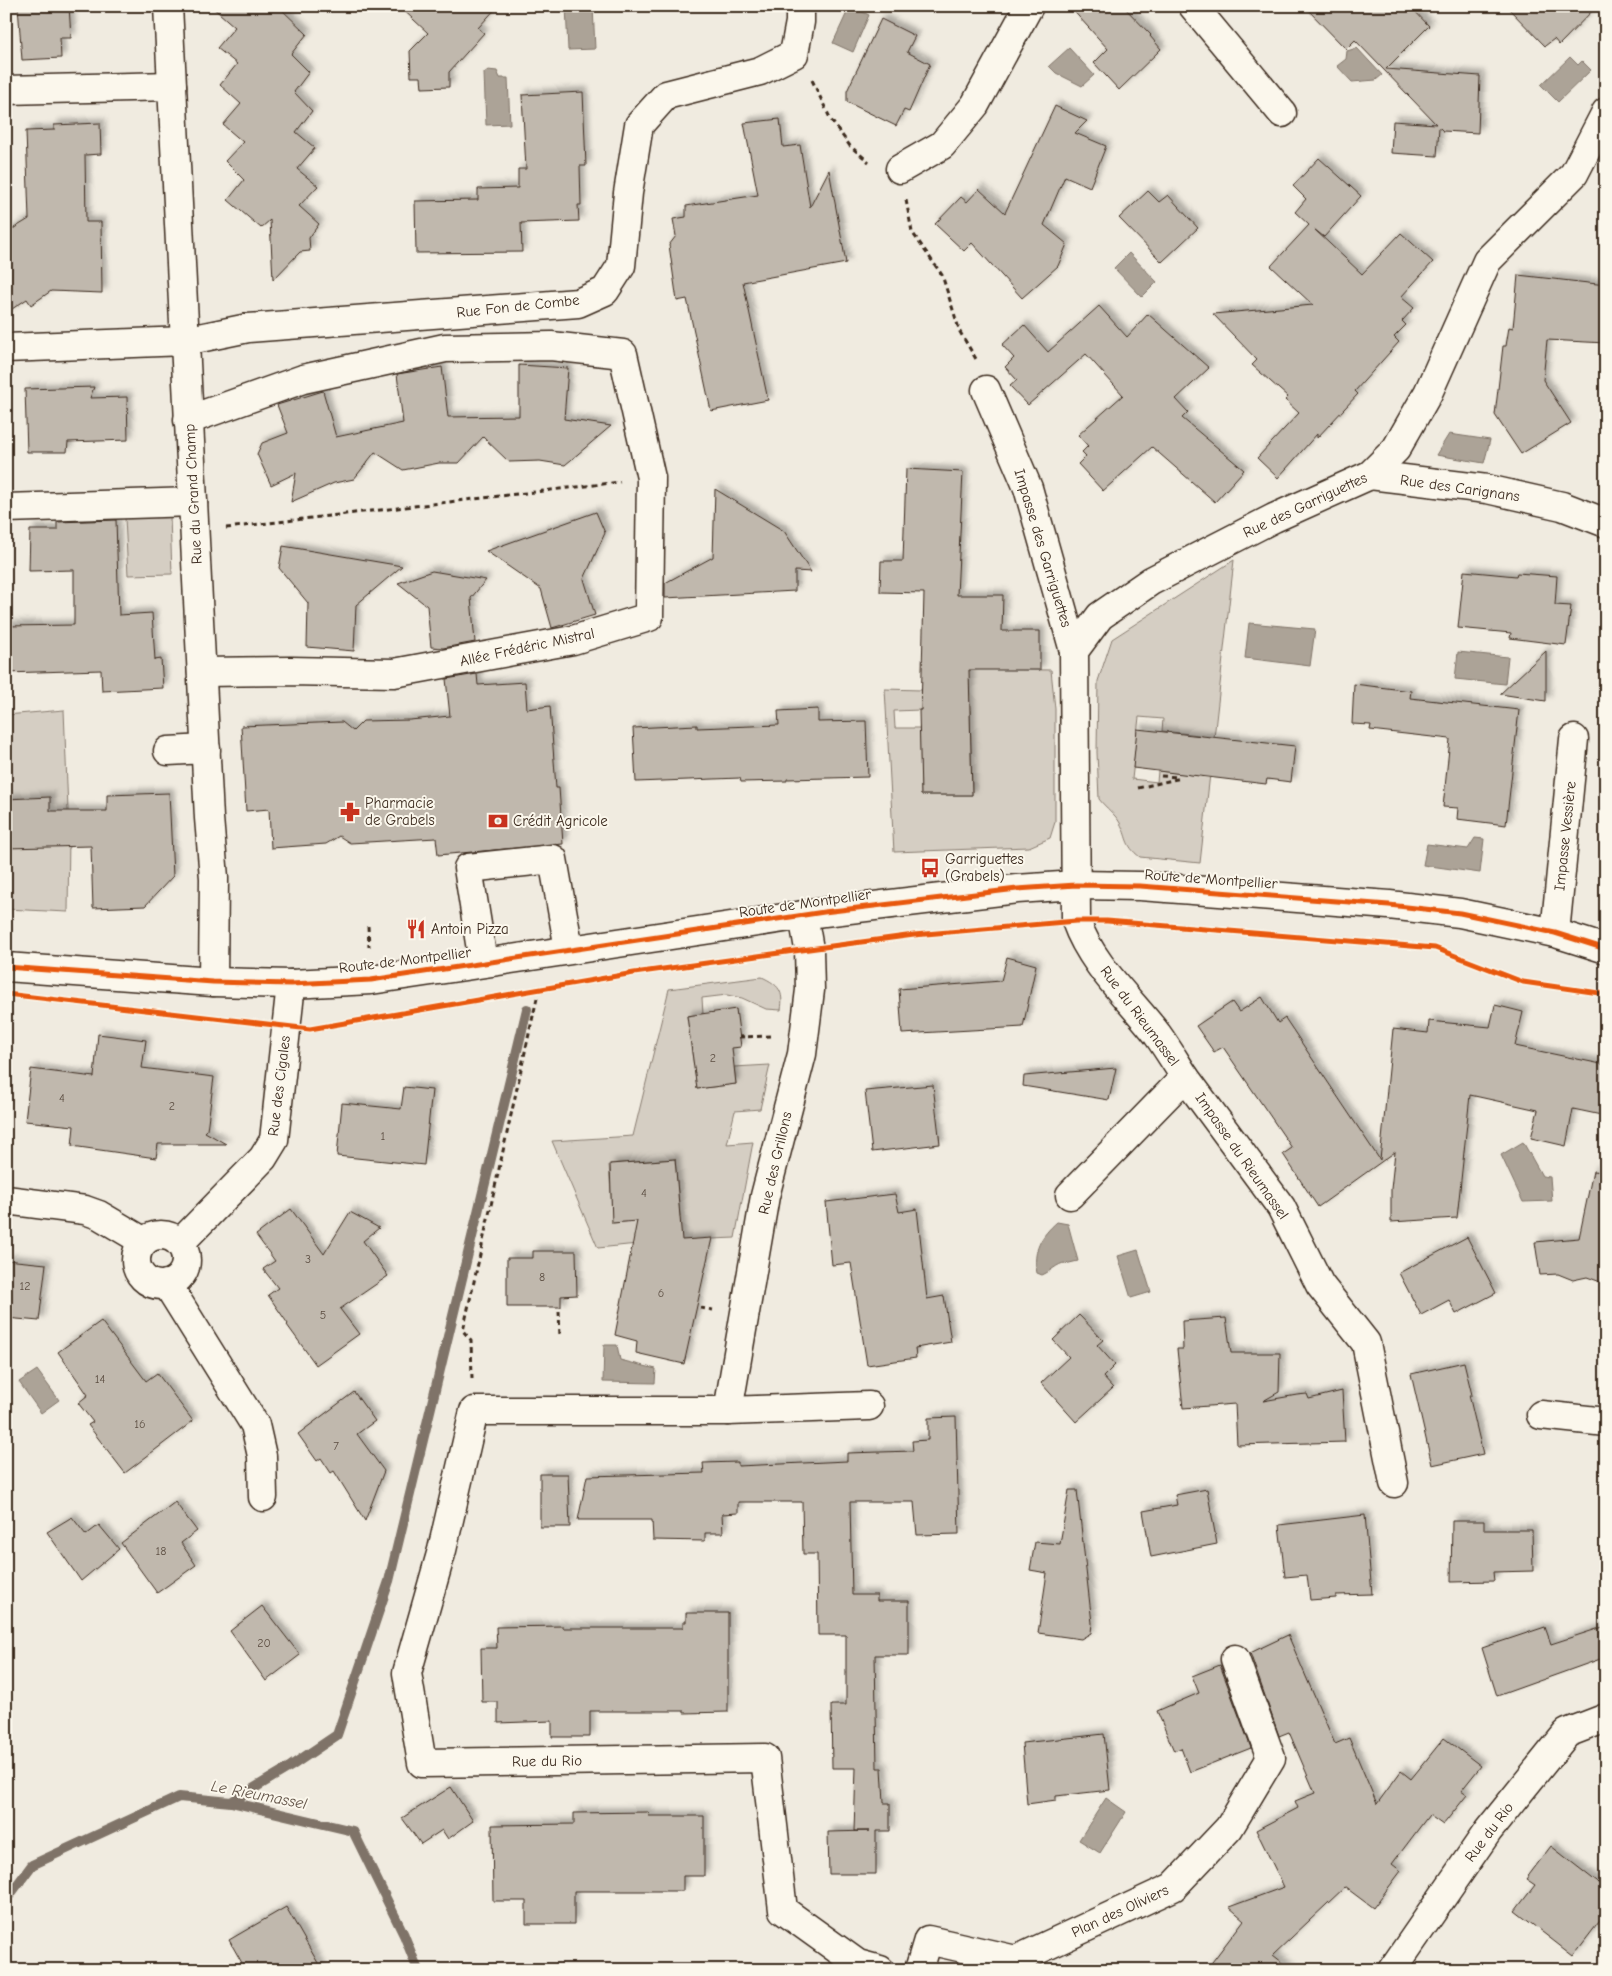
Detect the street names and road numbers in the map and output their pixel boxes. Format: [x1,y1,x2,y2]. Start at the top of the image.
street label: Rue Fon de Combe [456,291,581,321]
street label: Rue du Grand Champ [180,423,206,565]
street label: Impasse des Garriguettes [1010,467,1076,629]
street label: Rue des Garriguettes [1240,468,1370,542]
street label: Rue des Carignans [1399,471,1521,505]
street label: Allée Frédéric Mistral [458,624,596,670]
street label: Impasse Vessière [1550,780,1580,892]
street label: Route de Montpellier [1144,865,1278,893]
street label: Route de Montpellier [738,885,872,921]
street label: Route de Montpellier [338,943,472,977]
street label: Rue du Rieumassel [1097,962,1183,1070]
street label: Rue des Cigales [264,1035,294,1137]
street label: Impasse du Rieumassel [1191,1089,1293,1223]
street label: Rue des Grillons [754,1110,796,1216]
street label: Rue du Rio [512,1751,582,1771]
street label: Rue du Rio [1461,1799,1517,1865]
street label: Plan des Oliviers [1069,1881,1171,1941]

